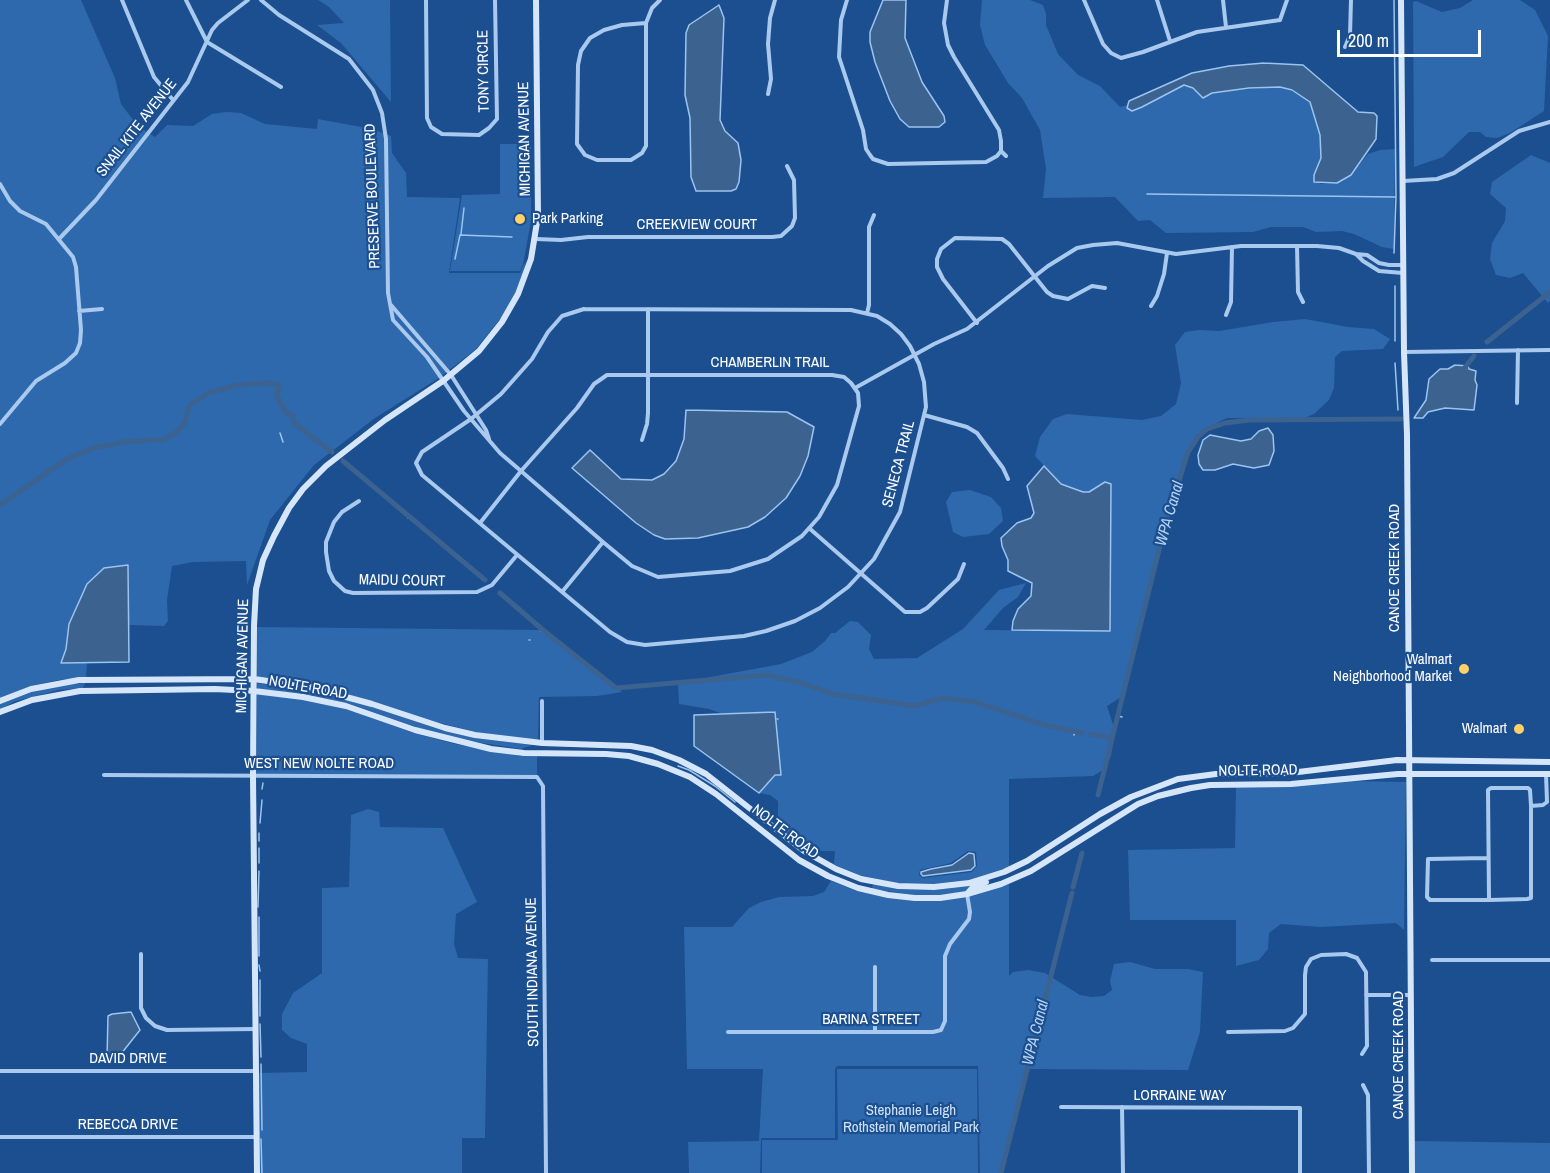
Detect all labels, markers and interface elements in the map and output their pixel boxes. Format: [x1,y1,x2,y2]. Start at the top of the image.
scale bar [1340,18,1484,56]
text: 200 m [1348,28,1389,53]
street label: TONY CIRCLE [474,30,494,112]
street label: SNAIL KITE AVENUE [93,75,181,181]
street label: MICHIGAN AVENUE [515,82,535,196]
street label: PRESERVE BOULEVARD [361,123,385,269]
place label: Park Parking [532,210,603,228]
marker: Park Parking [513,212,527,226]
street label: CREEKVIEW COURT [637,216,757,234]
street label: CHAMBERLIN TRAIL [711,354,829,372]
street label: SENECA TRAIL [879,419,919,509]
water label: WPA Canal [1152,479,1188,549]
street label: CANOE CREEK ROAD [1386,504,1404,632]
street label: MAIDU COURT [359,571,445,591]
street label: MICHIGAN AVENUE [233,599,253,713]
place label: Walmart Neighborhood Market [1333,651,1452,686]
marker: Walmart Neighborhood Market [1457,662,1471,676]
street label: NOLTE ROAD [268,672,348,704]
place label: Walmart [1462,720,1507,738]
marker: Walmart [1512,722,1526,736]
street label: WEST NEW NOLTE ROAD [244,755,394,773]
street label: NOLTE ROAD [1218,761,1298,781]
street label: NOLTE ROAD [748,801,822,863]
street label: SOUTH INDIANA AVENUE [523,897,543,1047]
street label: CANOE CREEK ROAD [1390,991,1408,1119]
water label: WPA Canal [1019,998,1053,1068]
street label: BARINA STREET [822,1011,920,1029]
street label: DAVID DRIVE [89,1050,167,1068]
street label: LORRAINE WAY [1134,1087,1226,1105]
park label: Stephanie Leigh Rothstein Memorial Park [843,1102,979,1137]
street label: REBECCA DRIVE [78,1116,178,1134]

